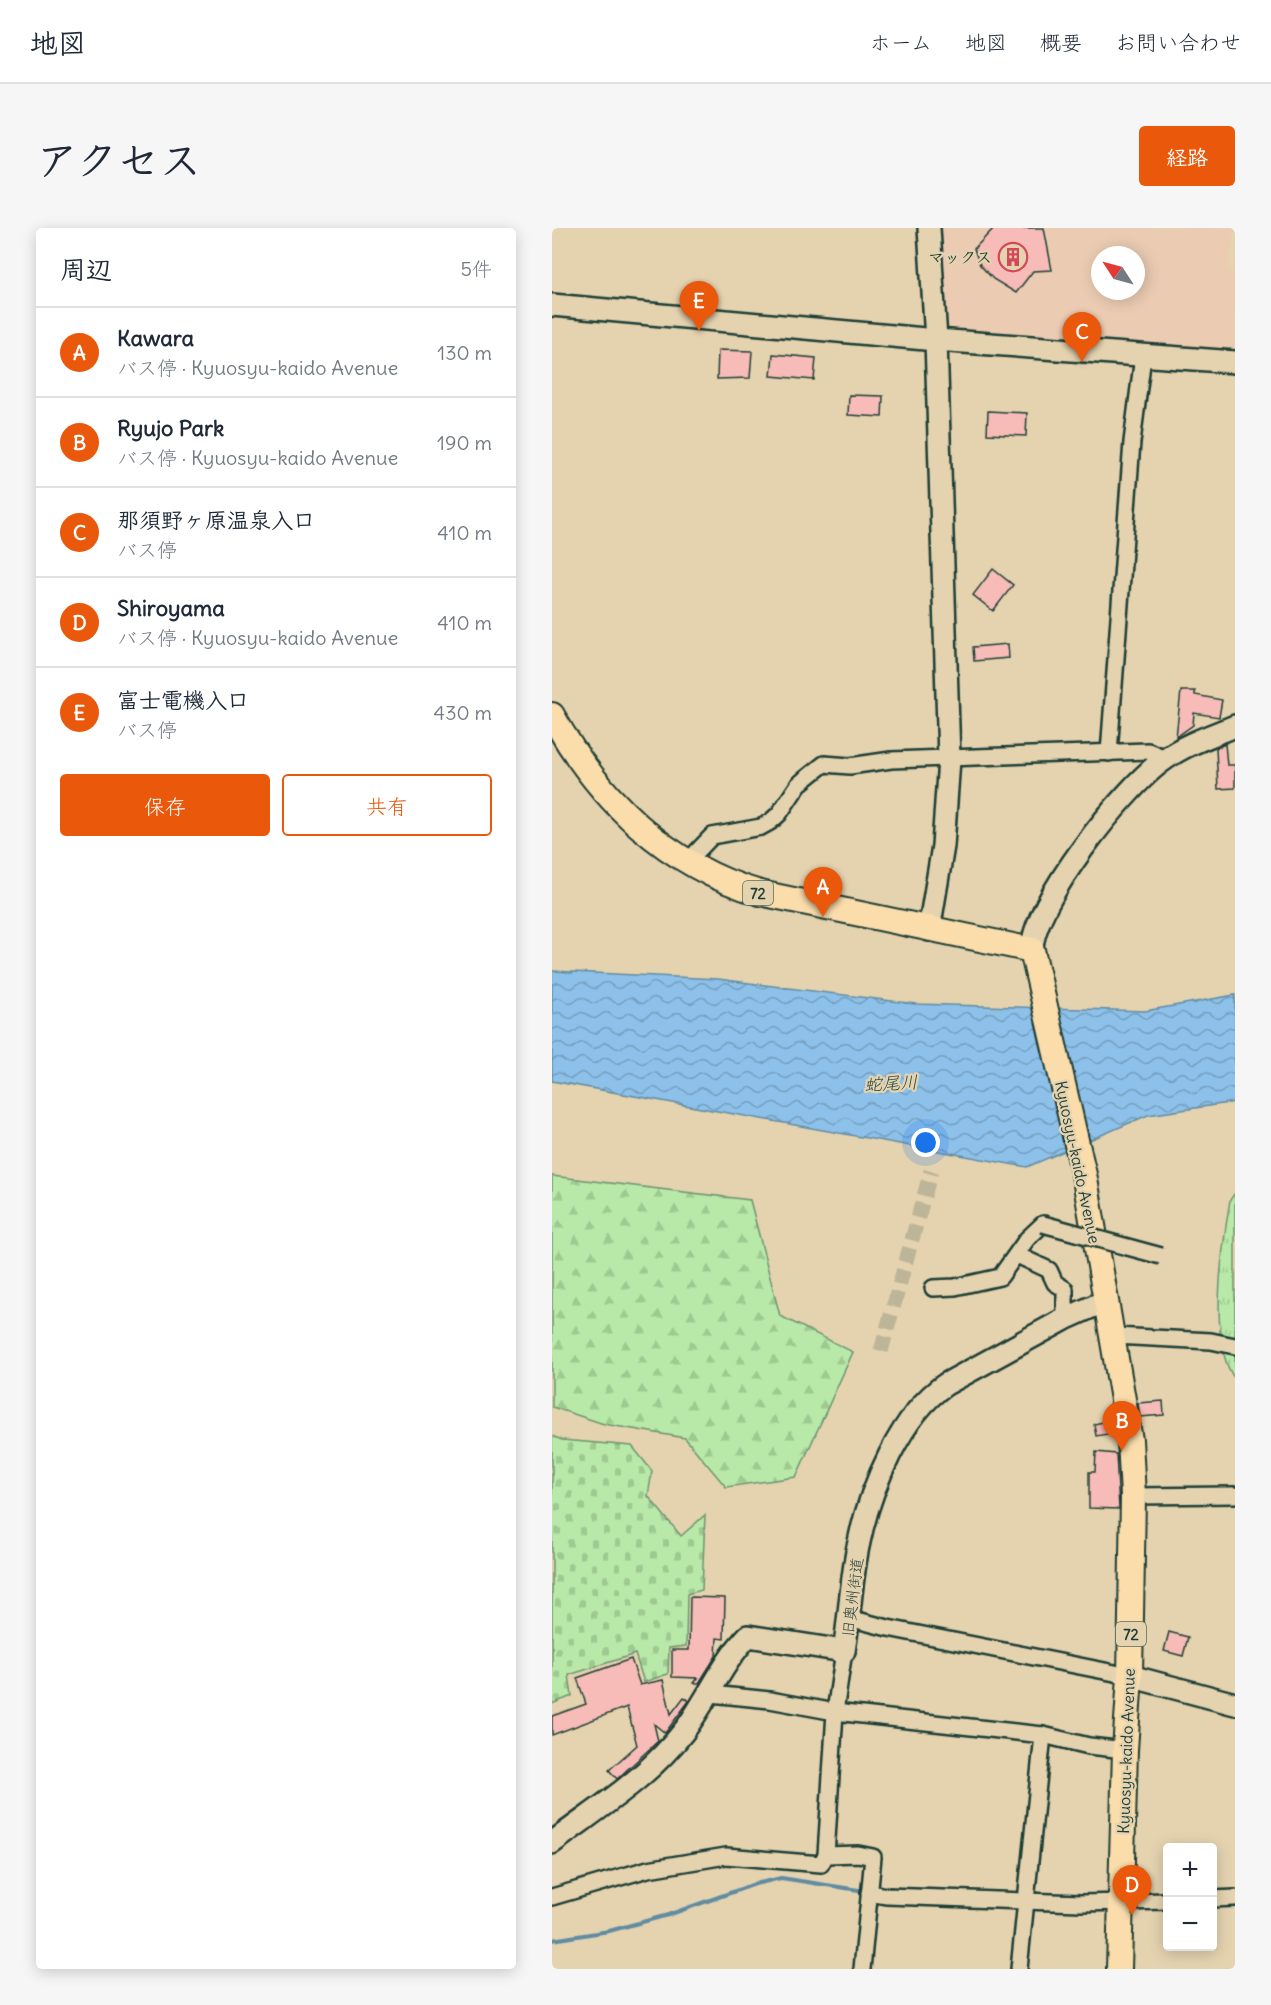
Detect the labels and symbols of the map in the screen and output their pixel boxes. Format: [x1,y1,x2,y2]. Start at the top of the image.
building icon: マックス [997,241,1029,273]
north arrow [1091,246,1145,300]
place label: マックス [928,247,992,267]
pin: E [680,282,718,331]
pin: C [1062,312,1102,362]
pin: A [804,868,842,917]
road number: 72 [743,881,773,905]
water label: 蛇尾川 [863,1070,919,1096]
street label: Kyuosyu-kaido Avenue [1051,1079,1105,1245]
your location [911,1128,940,1157]
pin: B [1102,1402,1142,1451]
street label: 旧奥州街道 [837,1556,867,1638]
road number: 72 [1116,1622,1146,1646]
street label: Kyuosyu-kaido Avenue [1113,1668,1139,1834]
pin: D [1112,1866,1152,1915]

